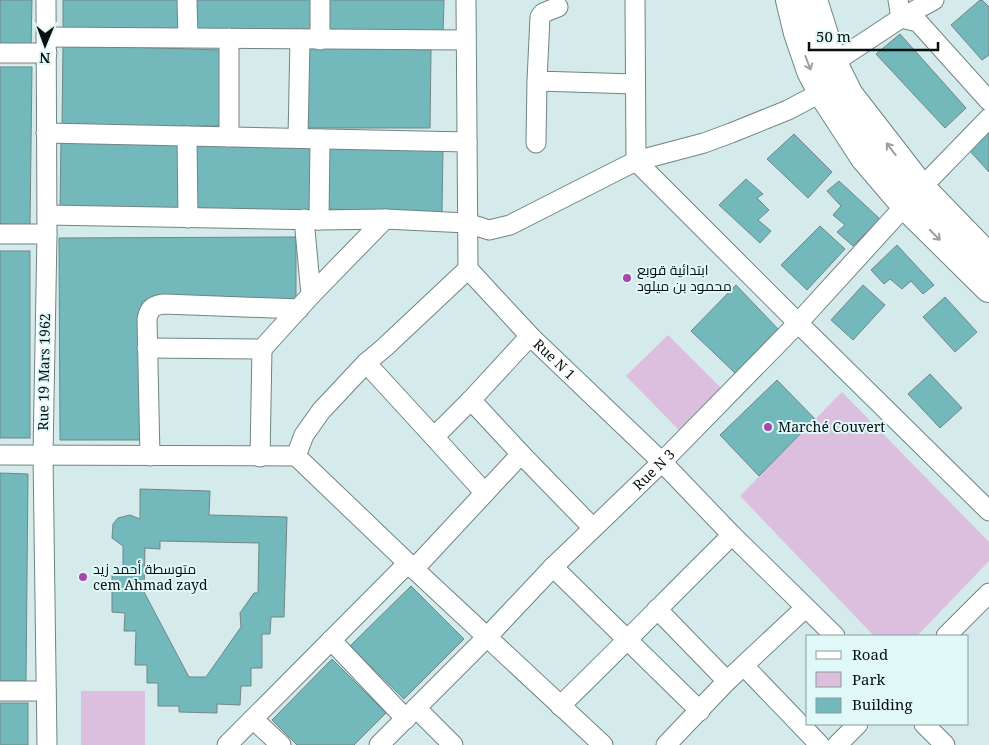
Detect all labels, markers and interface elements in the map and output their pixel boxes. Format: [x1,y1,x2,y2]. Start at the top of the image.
north arrow [20,20,70,70]
scale bar [809,20,938,52]
text: 50 m [816,26,851,46]
text: N [39,49,50,68]
one-way arrow [804,55,813,71]
one-way arrow [886,142,896,156]
one-way arrow [929,229,942,241]
place label: ابتدائية قوبع محمود بن ميلود [637,260,732,295]
marker: ابتدائية قوبع محمود بن ميلود [621,272,633,284]
street label: Rue 19 Mars 1962 [33,313,54,431]
street label: Rue N 1 [530,334,580,384]
place label: Marché Couvert [778,417,885,436]
marker: Marché Couvert [762,421,774,433]
street label: Rue N 3 [628,445,679,494]
place label: متوسطة أحمد زيد cem Ahmad zayd [93,559,208,594]
marker: متوسطة أحمد زيد cem Ahmad zayd [77,571,89,583]
legend [806,635,969,725]
text: Road [852,644,888,664]
text: Park [852,669,886,689]
text: Building [852,694,913,714]

